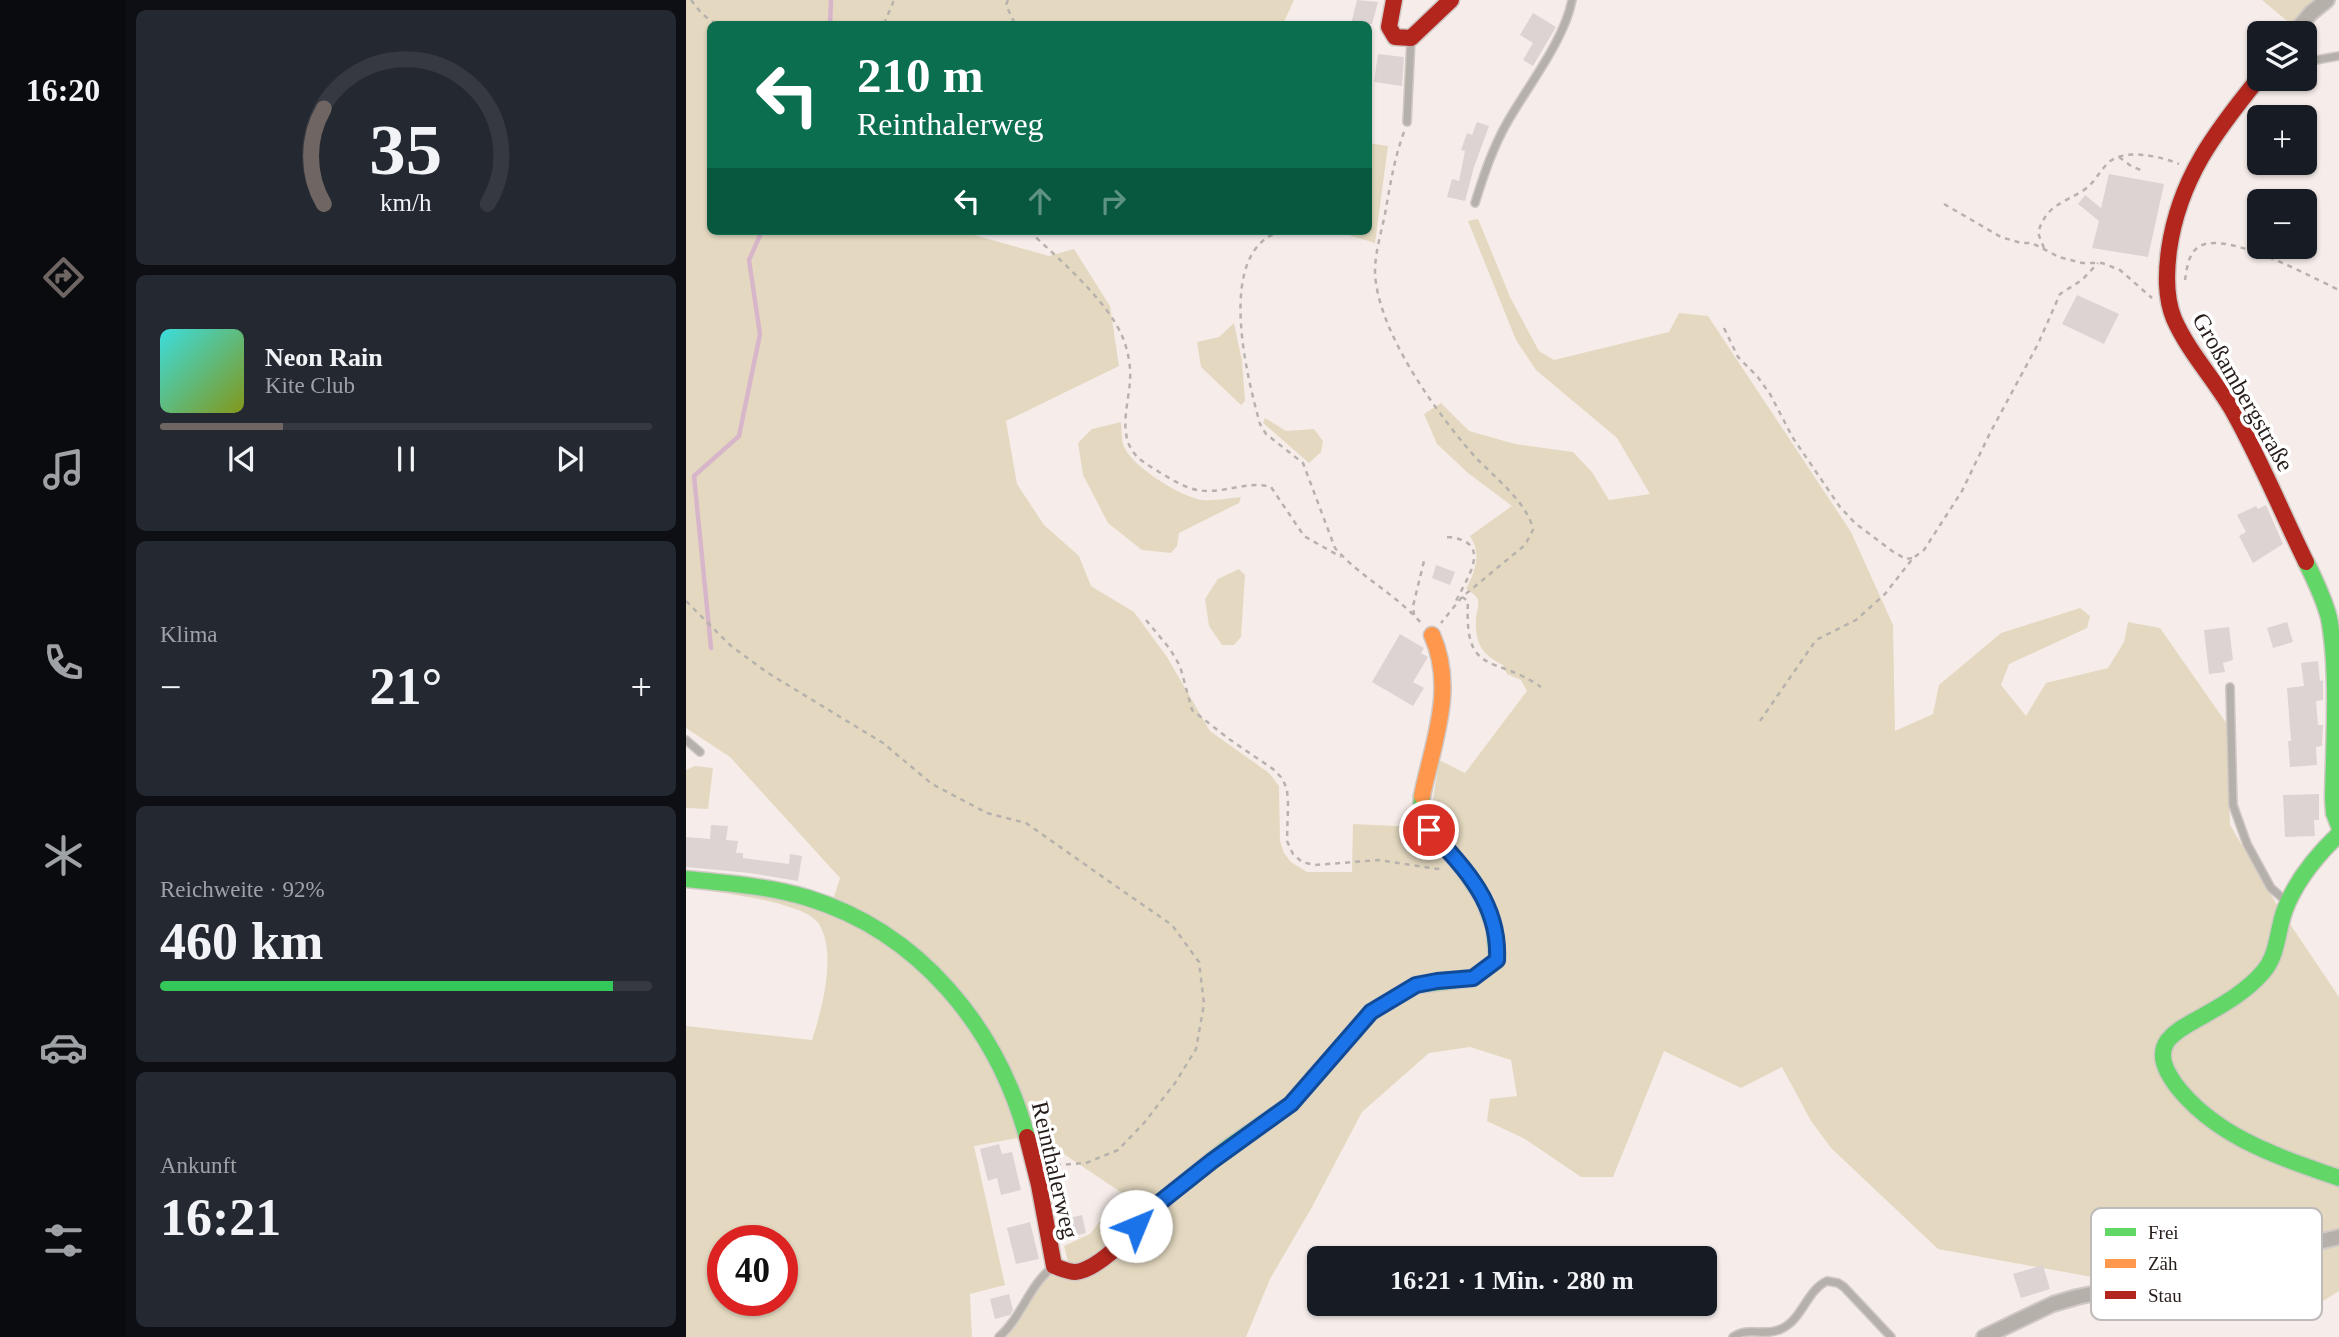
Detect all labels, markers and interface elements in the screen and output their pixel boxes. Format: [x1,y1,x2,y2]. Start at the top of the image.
map controls [2247,21,2317,259]
button: layers [2247,21,2317,91]
text: 210 m [857,48,984,103]
icon: left [742,49,833,140]
text: 16:20 [26,72,100,108]
button: + [2247,105,2317,175]
text: Reinthalerweg [857,106,1044,142]
text: 35 [370,109,442,190]
icon: left [948,182,986,220]
icon: ahead [1021,182,1059,220]
icon: right [1094,182,1132,220]
text: km/h [380,189,432,216]
button: − [2247,189,2317,259]
icon: directions [39,253,88,302]
street label: Großambergstraße [2187,308,2299,476]
text: Neon Rain [265,343,383,372]
text: Kite Club [265,373,355,398]
icon: previous [223,440,261,478]
icon: pause [387,440,425,478]
icon: next [551,440,589,478]
icon: music [39,445,88,494]
text: Klima [160,622,218,647]
icon: phone [39,638,88,687]
text: 21° [370,658,442,715]
text: − [160,666,181,708]
text: + [631,666,652,708]
pin [1399,800,1459,860]
icon: arrive [1410,811,1448,849]
icon: climate [39,831,88,880]
text: Reichweite · 92% [160,877,325,902]
text: 460 km [160,913,323,970]
icon: car [39,1023,88,1072]
street label: Reinthalerweg [1027,1099,1083,1241]
text: Ankunft [160,1153,237,1178]
text: 16:21 [160,1189,281,1246]
position arrow [1099,1189,1173,1263]
legend [2091,1208,2322,1320]
icon: filters [39,1216,88,1265]
text: Frei [2148,1222,2179,1243]
speed limit sign: 40 [707,1225,798,1316]
text: Zäh [2148,1253,2178,1274]
text: 16:21 · 1 Min. · 280 m [1390,1266,1634,1295]
text: Stau [2148,1285,2182,1306]

